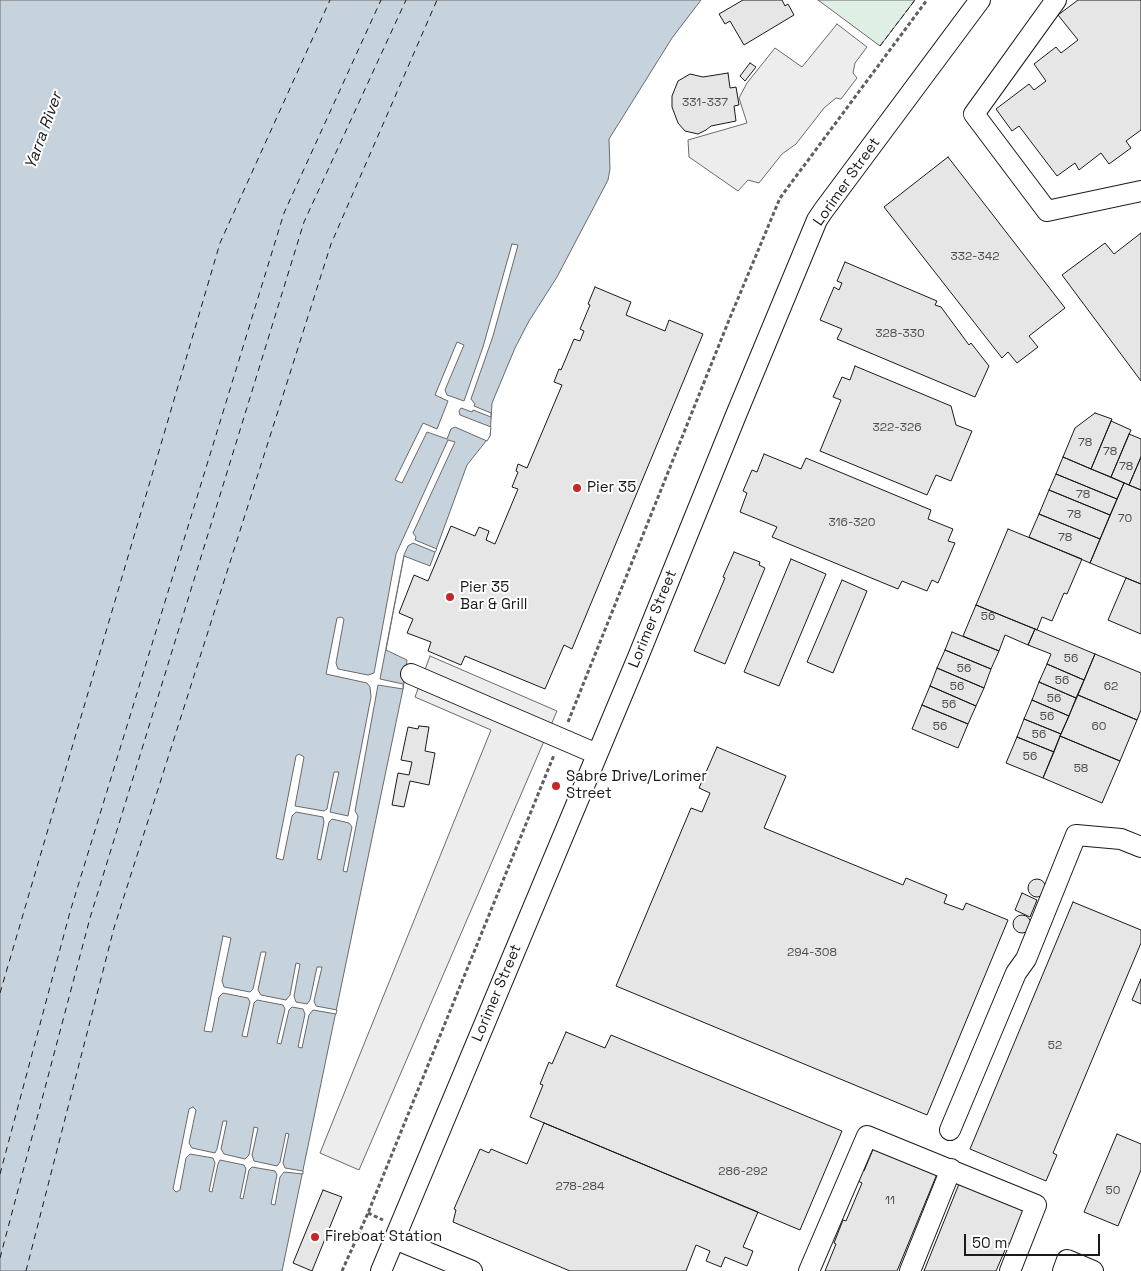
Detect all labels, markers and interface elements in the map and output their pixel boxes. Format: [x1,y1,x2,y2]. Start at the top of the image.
water label: Yarra River [21,90,67,172]
house number: 331-337 [682,96,728,110]
street label: Lorimer Street [810,134,884,230]
house number: 332-342 [950,250,1000,264]
house number: 328-330 [875,327,925,341]
house number: 322-326 [873,421,921,435]
house number: 78 [1078,436,1092,450]
house number: 78 [1103,445,1117,459]
house number: 78 [1119,460,1133,474]
place label: Pier 35 [587,479,636,497]
marker: Pier 35 [571,482,583,494]
house number: 78 [1076,488,1090,502]
house number: 78 [1067,508,1081,522]
house number: 70 [1118,512,1132,526]
house number: 316-320 [828,516,876,530]
house number: 78 [1058,531,1072,545]
street label: Lorimer Street [625,567,681,671]
place label: Pier 35 Bar & Grill [460,579,528,614]
marker: Pier 35 Bar & Grill [444,591,456,603]
house number: 56 [981,610,995,624]
house number: 56 [1064,652,1078,666]
house number: 56 [957,662,971,676]
house number: 56 [1055,674,1069,688]
house number: 56 [950,680,964,694]
house number: 62 [1104,680,1118,694]
house number: 56 [1047,692,1061,706]
house number: 56 [942,698,956,712]
house number: 56 [1040,710,1054,724]
house number: 56 [933,720,947,734]
house number: 60 [1091,720,1107,734]
house number: 56 [1032,728,1046,742]
house number: 56 [1023,750,1037,764]
house number: 58 [1074,762,1088,776]
place label: Sabre Drive/Lorimer Street [566,768,707,803]
marker: Sabre Drive/Lorimer Street [550,780,562,792]
street label: Lorimer Street [468,942,526,1044]
house number: 294-308 [787,946,837,960]
house number: 52 [1048,1039,1062,1053]
house number: 286-292 [718,1165,768,1179]
house number: 278-284 [555,1180,605,1194]
house number: 50 [1106,1184,1120,1198]
house number: 11 [885,1194,895,1208]
scale bar [966,1224,1102,1256]
place label: Fireboat Station [325,1228,442,1246]
marker: Fireboat Station [309,1231,321,1243]
text: 50 m [972,1233,1007,1252]

